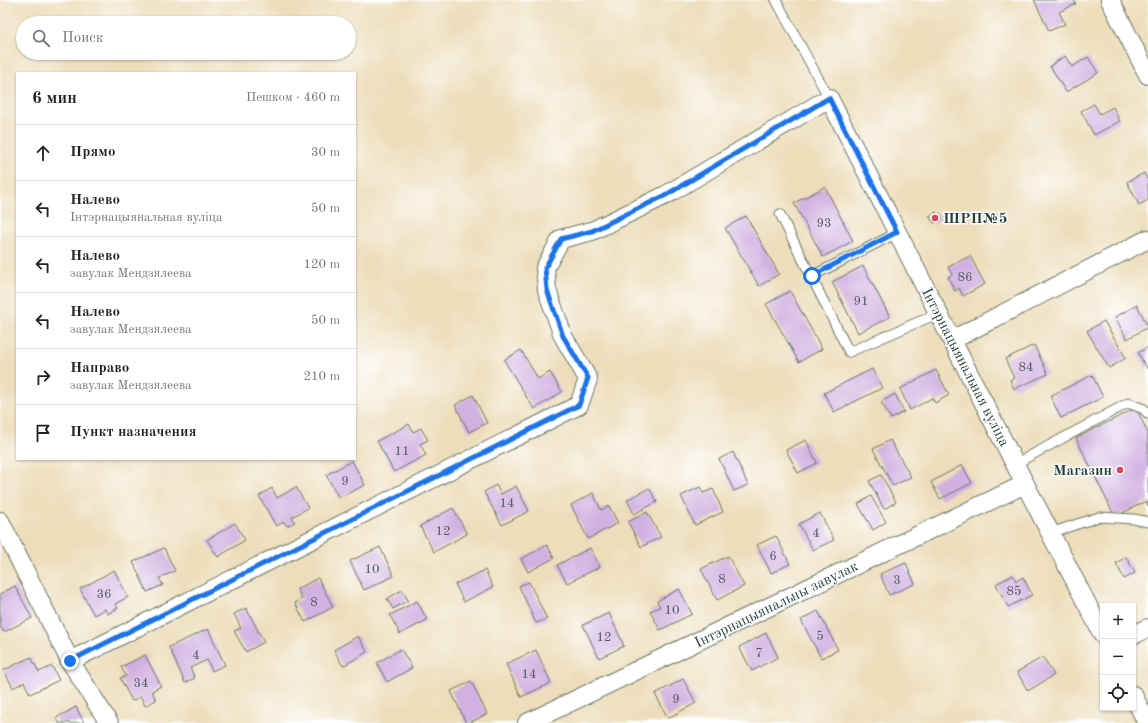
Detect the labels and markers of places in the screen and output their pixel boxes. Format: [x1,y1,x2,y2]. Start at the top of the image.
place label: ШРП№5 [943,212,1007,227]
marker: ШРП№5 [930,213,940,223]
place label: Магазин [1053,464,1112,479]
marker: Магазин [1115,465,1125,475]

